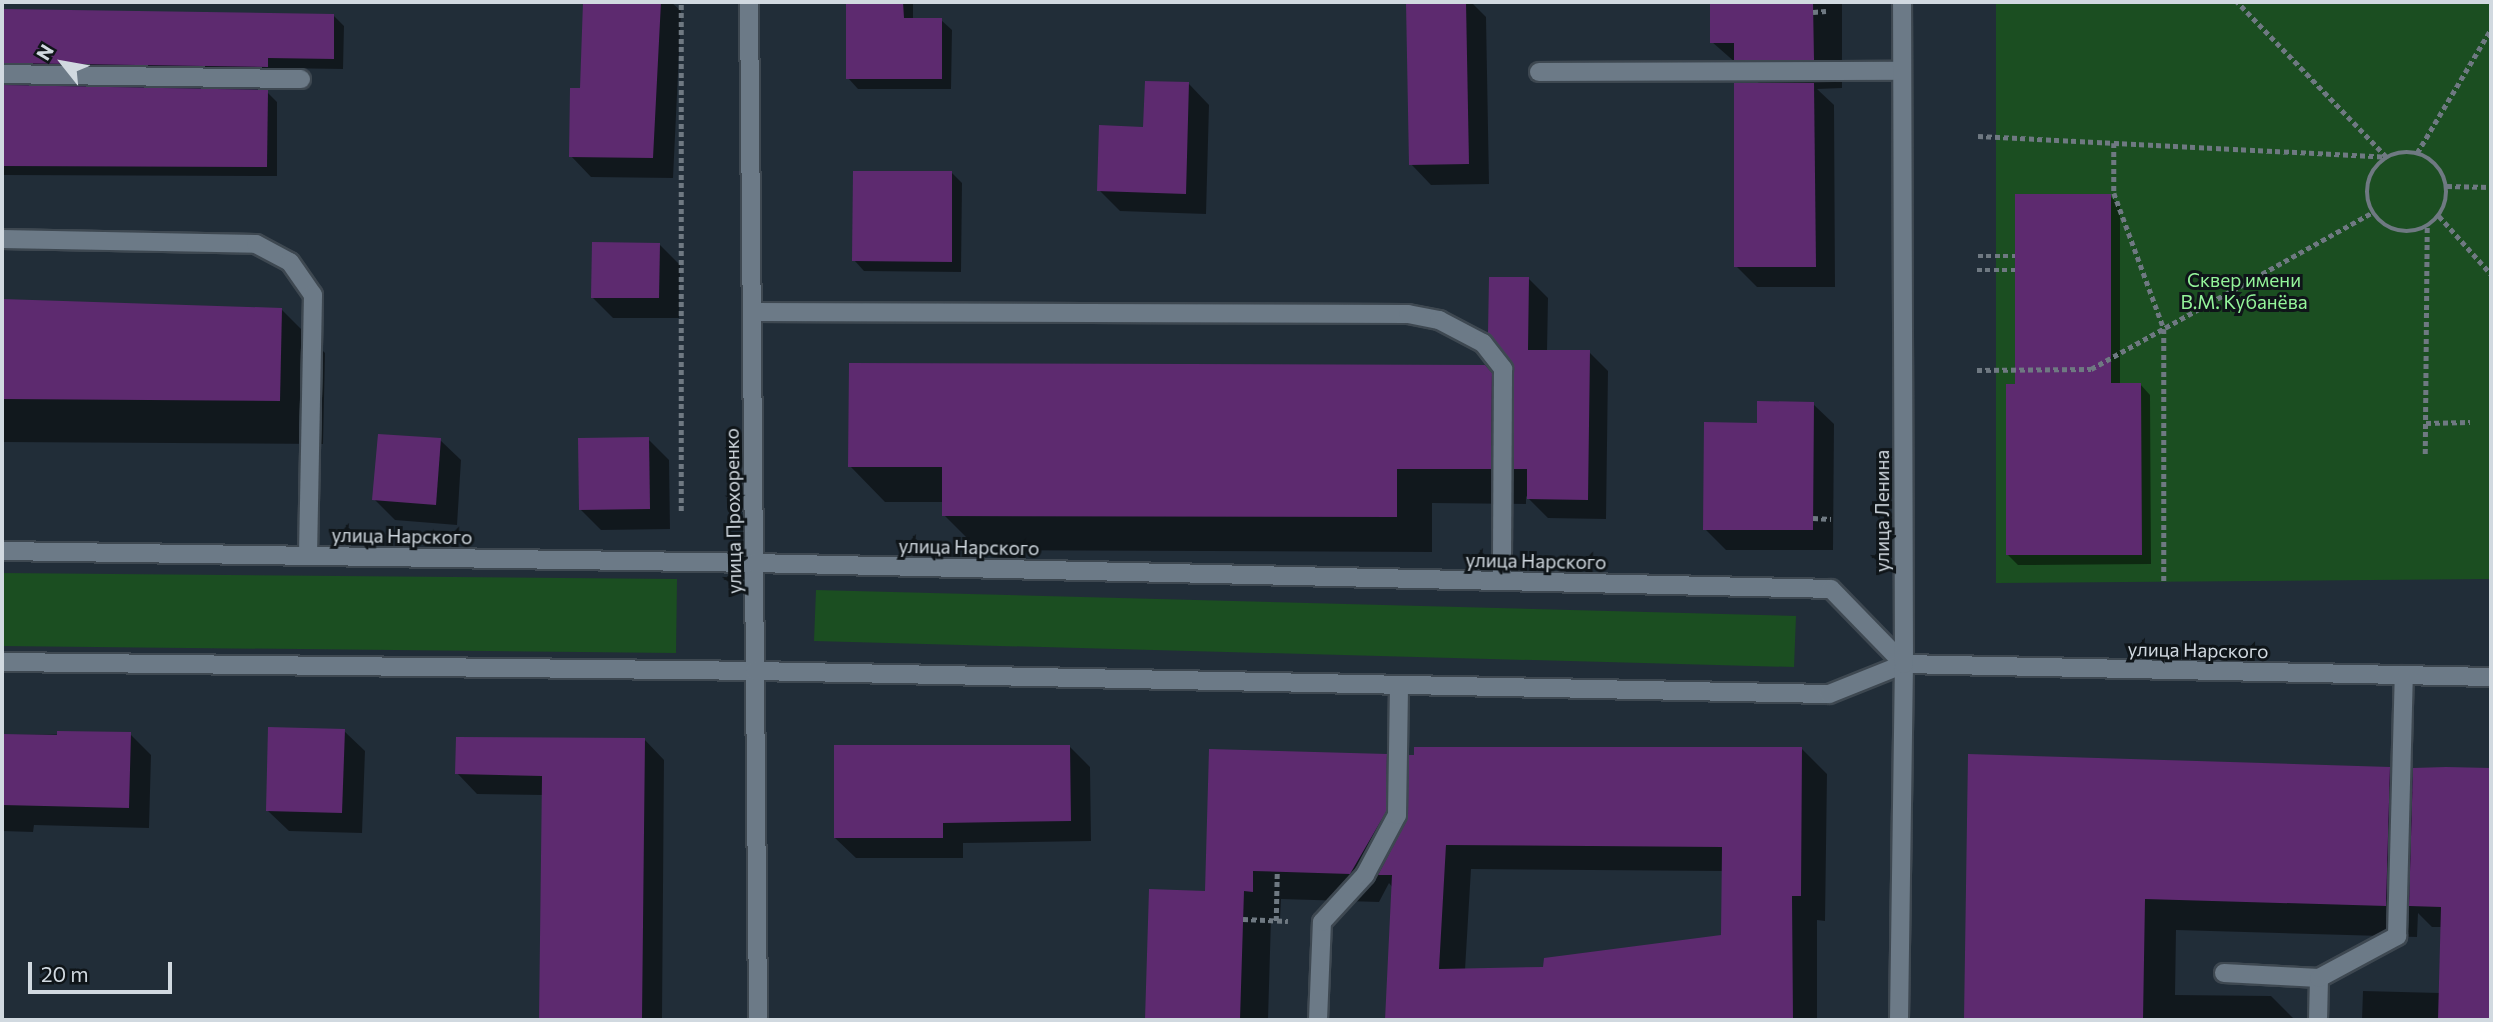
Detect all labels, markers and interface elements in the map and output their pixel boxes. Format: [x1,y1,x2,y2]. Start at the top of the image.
north arrow [28,28,98,98]
text: N [31,40,58,64]
park label: Сквер имени В.М. Кубанёва [2180,269,2308,313]
street label: улица Прохоренко [720,428,746,594]
street label: улица Ленина [1871,450,1893,572]
street label: улица Нарского [331,523,473,549]
street label: улица Нарского [898,534,1040,560]
street label: улица Нарского [1465,548,1607,574]
street label: улица Нарского [2127,637,2269,663]
scale bar [32,948,175,992]
text: 20 m [41,961,89,986]

